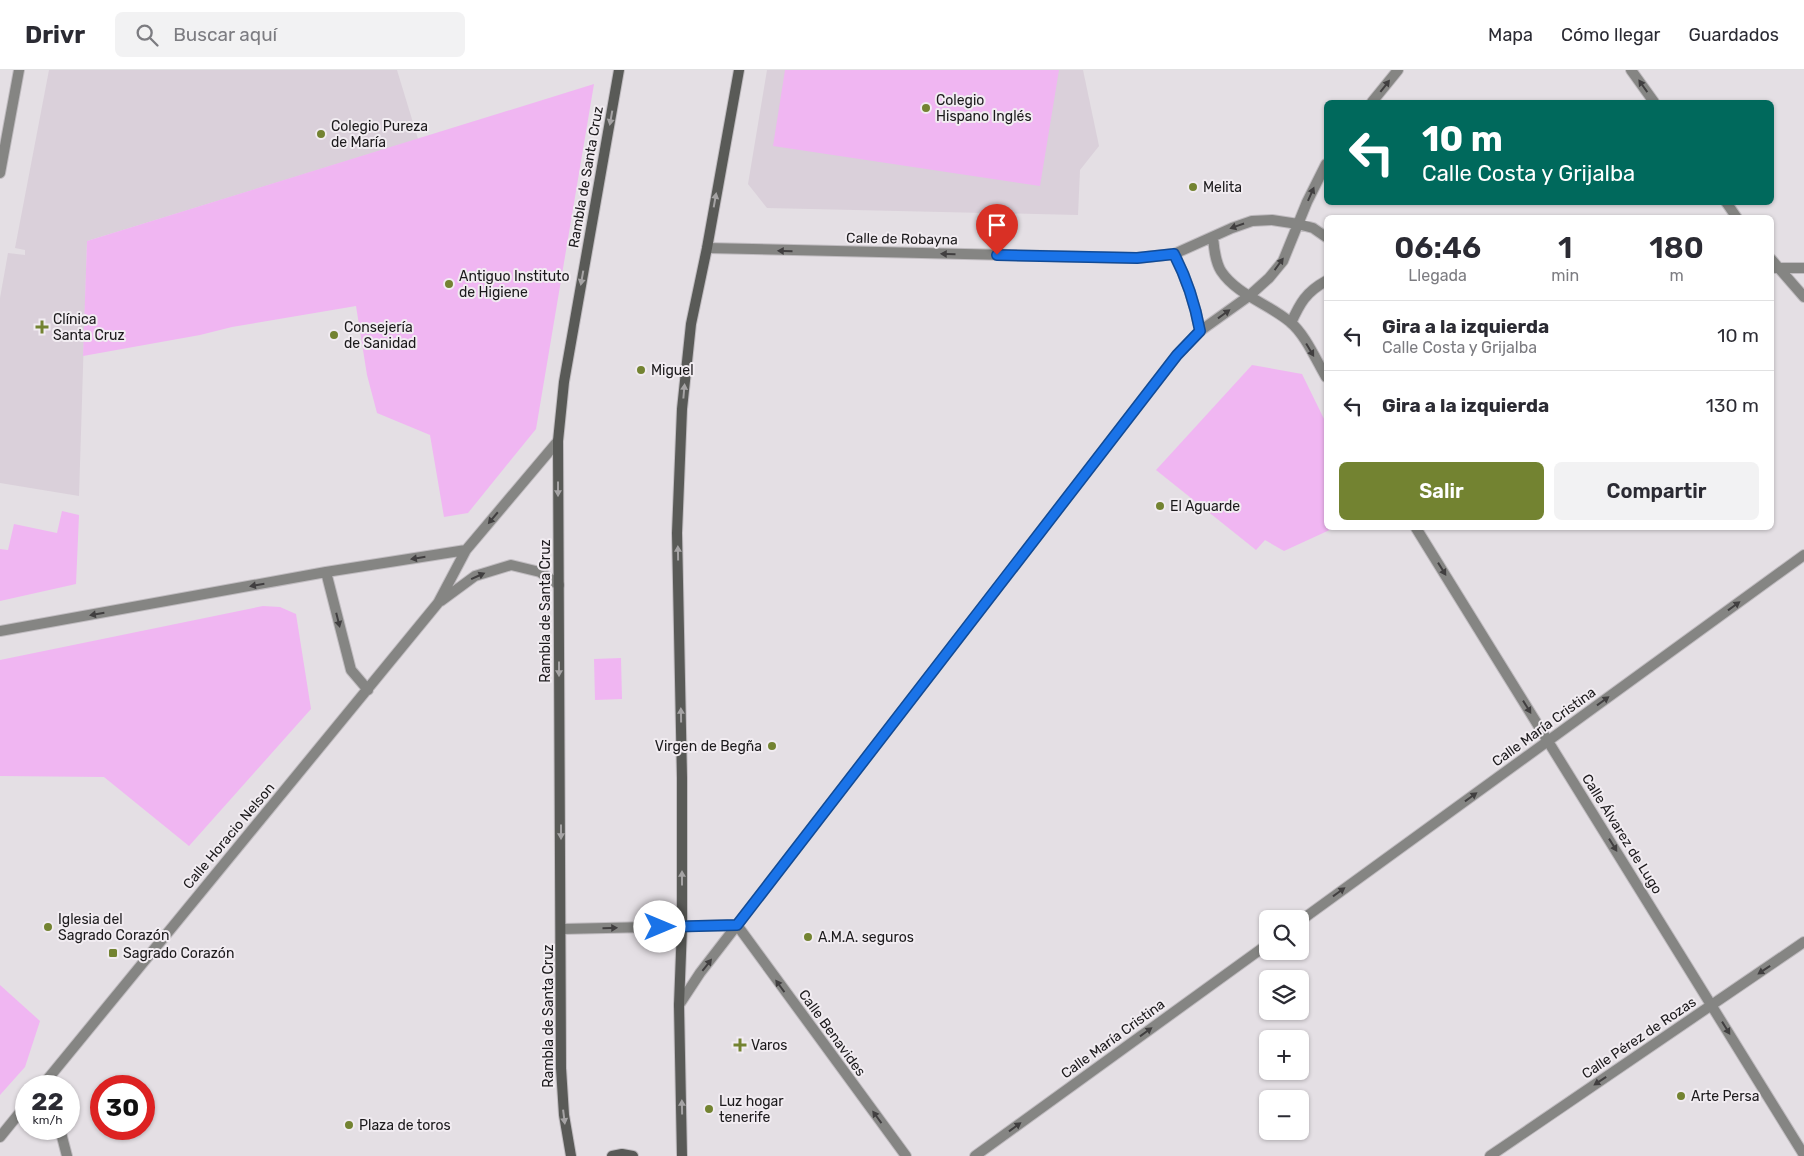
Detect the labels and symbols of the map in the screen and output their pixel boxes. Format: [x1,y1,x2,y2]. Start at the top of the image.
one-way arrow [1380,79,1390,93]
one-way arrow [1638,79,1648,93]
place label: Colegio Hispano Inglés [936,92,1032,125]
marker: Colegio Hispano Inglés [920,102,932,114]
street label: Rambla de Santa Cruz [565,105,607,249]
one-way arrow [606,110,614,126]
place label: Colegio Pureza de María [331,118,428,151]
marker: Colegio Pureza de María [315,128,327,140]
place label: Melita [1203,179,1242,196]
marker: Melita [1187,181,1199,193]
one-way arrow [1307,187,1315,201]
one-way arrow [712,192,720,208]
pin [976,204,1018,255]
one-way arrow [1230,223,1245,230]
street label: Calle de Robayna [846,230,958,248]
one-way arrow [777,247,793,255]
one-way arrow [940,250,956,258]
one-way arrow [1274,258,1285,271]
place label: Antiguo Instituto de Higiene [459,268,570,301]
one-way arrow [578,270,586,286]
marker: Antiguo Instituto de Higiene [443,278,455,290]
one-way arrow [1217,308,1230,319]
place label: Clínica Santa Cruz [53,311,125,344]
place label: Consejería de Sanidad [344,319,416,352]
marker: Clínica Santa Cruz [35,320,49,334]
marker: Consejería de Sanidad [328,329,340,341]
one-way arrow [1306,344,1315,357]
place label: Miguel [651,362,694,379]
marker: Miguel [635,364,647,376]
one-way arrow [680,382,688,398]
one-way arrow [554,482,562,498]
place label: El Aguarde [1170,498,1240,515]
marker: El Aguarde [1154,500,1166,512]
one-way arrow [487,511,498,524]
street label: Rambla de Santa Cruz [537,539,554,683]
one-way arrow [674,545,682,561]
one-way arrow [409,554,425,562]
one-way arrow [1437,562,1446,576]
one-way arrow [471,572,485,580]
one-way arrow [249,582,265,590]
one-way arrow [1727,601,1741,611]
one-way arrow [89,610,105,618]
one-way arrow [334,612,342,627]
one-way arrow [556,662,564,678]
street label: Calle María Cristina [1489,684,1599,770]
one-way arrow [1596,696,1609,706]
one-way arrow [1523,701,1532,714]
one-way arrow [677,707,685,723]
place label: Virgen de Begña [655,738,762,755]
marker: Virgen de Begña [766,740,778,752]
street label: Calle Álvarez de Lugo [1578,770,1667,897]
street label: Calle Horacio Nelson [180,779,278,893]
one-way arrow [1464,791,1477,802]
one-way arrow [557,824,565,840]
one-way arrow [1608,839,1617,852]
one-way arrow [678,870,686,886]
one-way arrow [1333,887,1346,897]
position arrow [633,900,685,952]
place label: Iglesia del Sagrado Corazón [58,911,169,944]
marker: Iglesia del Sagrado Corazón [42,921,54,933]
one-way arrow [603,924,619,932]
place label: A.M.A. seguros [818,929,914,946]
marker: A.M.A. seguros [802,931,814,943]
street label: Rambla de Santa Cruz [540,944,557,1088]
place label: Sagrado Corazón [123,945,234,962]
marker: Sagrado Corazón [107,947,119,959]
one-way arrow [701,959,712,972]
one-way arrow [1757,965,1770,975]
one-way arrow [775,980,786,993]
street label: Calle Benavides [795,986,869,1080]
street label: Calle Pérez de Rozas [1579,993,1699,1083]
street label: Calle María Cristina [1058,996,1168,1082]
one-way arrow [1721,1022,1730,1035]
one-way arrow [1139,1027,1153,1037]
place label: Varos [751,1037,787,1054]
marker: Varos [733,1038,747,1052]
speed limit sign: 30 [90,1075,155,1140]
one-way arrow [1594,1076,1607,1086]
place label: Arte Persa [1691,1088,1759,1105]
marker: Arte Persa [1675,1090,1687,1102]
place label: Luz hogar tenerife [719,1093,784,1126]
one-way arrow [678,1099,686,1115]
marker: Luz hogar tenerife [703,1103,715,1115]
one-way arrow [561,1109,569,1125]
one-way arrow [872,1110,882,1124]
place label: Plaza de toros [359,1117,451,1134]
marker: Plaza de toros [343,1119,355,1131]
one-way arrow [1008,1122,1021,1133]

